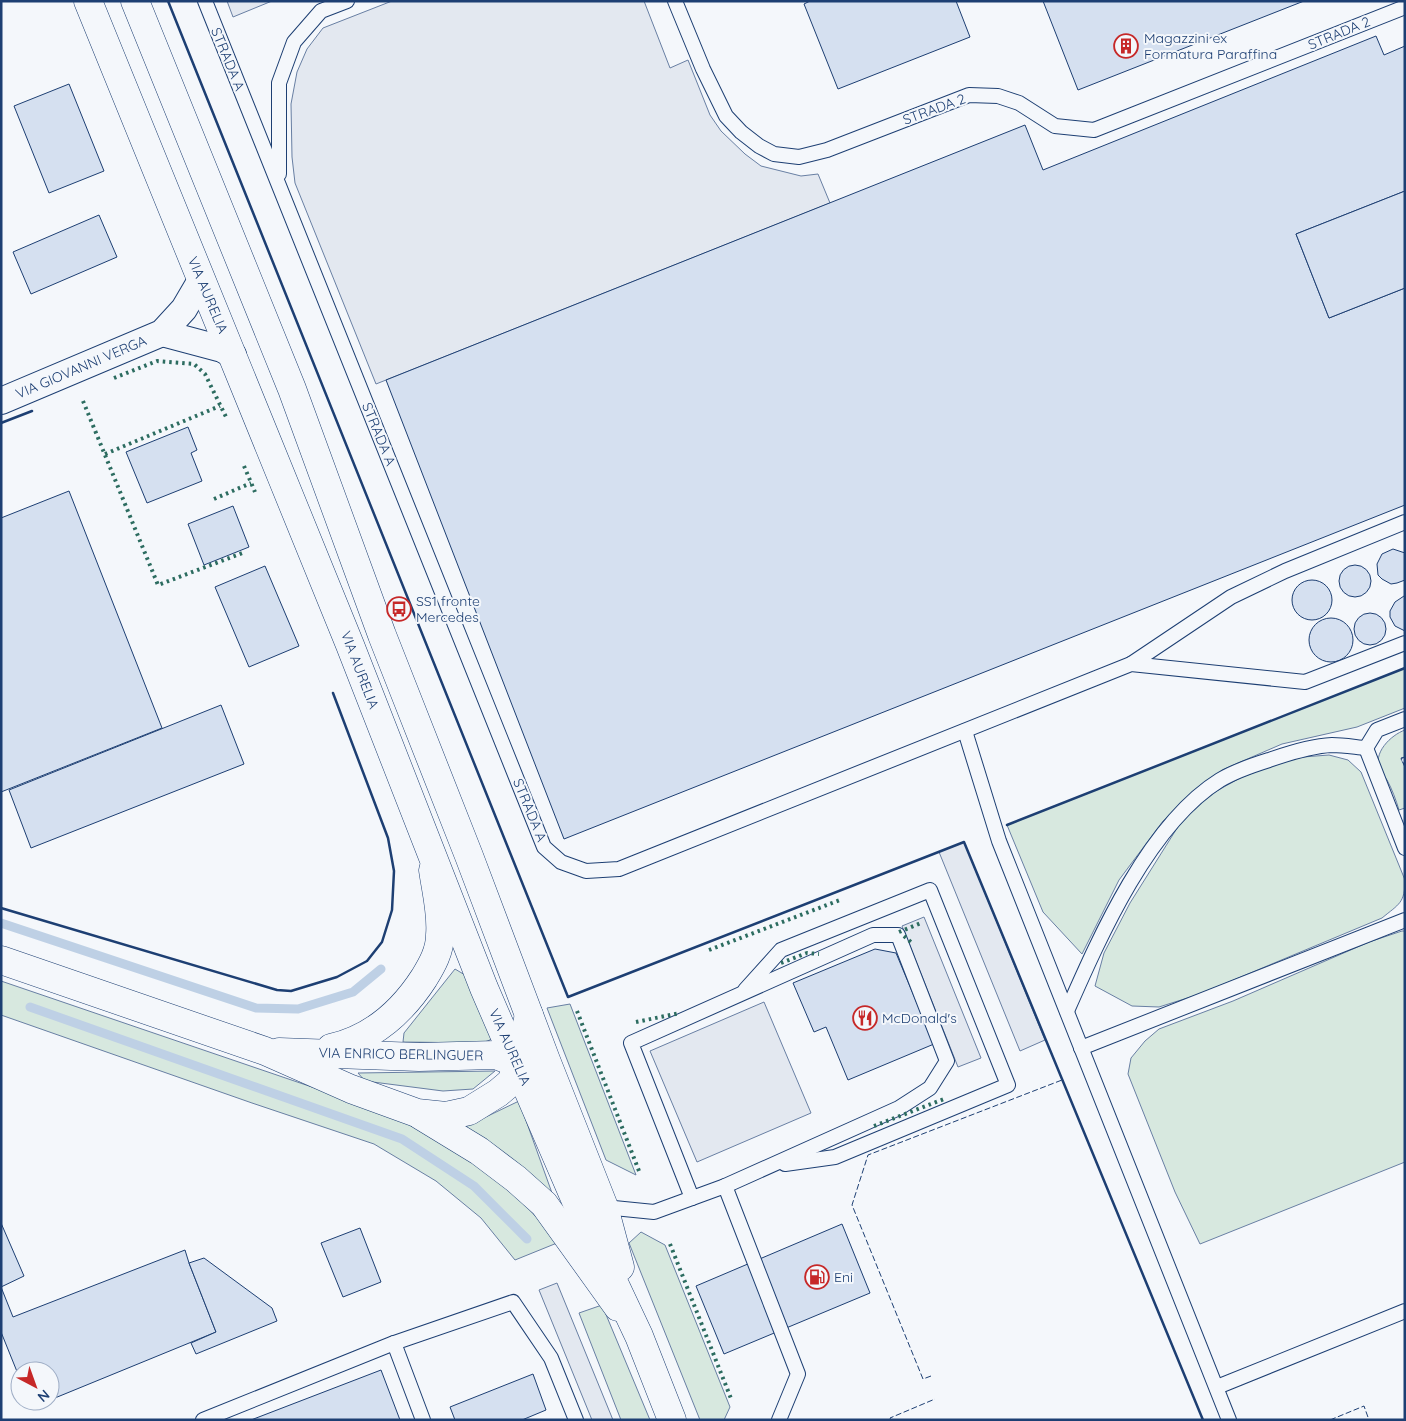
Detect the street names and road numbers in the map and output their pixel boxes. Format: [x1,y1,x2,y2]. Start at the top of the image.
street label: STRADA 2 [1305,12,1373,54]
street label: STRADA A [207,25,249,93]
street label: STRADA 2 [900,89,968,129]
street label: VIA AURELIA [184,254,232,336]
street label: VIA GIOVANNI VERGA [13,331,149,403]
street label: STRADA A [358,400,400,468]
street label: VIA AURELIA [337,629,383,711]
street label: STRADA A [509,776,551,844]
street label: VIA AURELIA [485,1006,535,1088]
street label: VIA ENRICO BERLINGUER [318,1044,484,1064]

